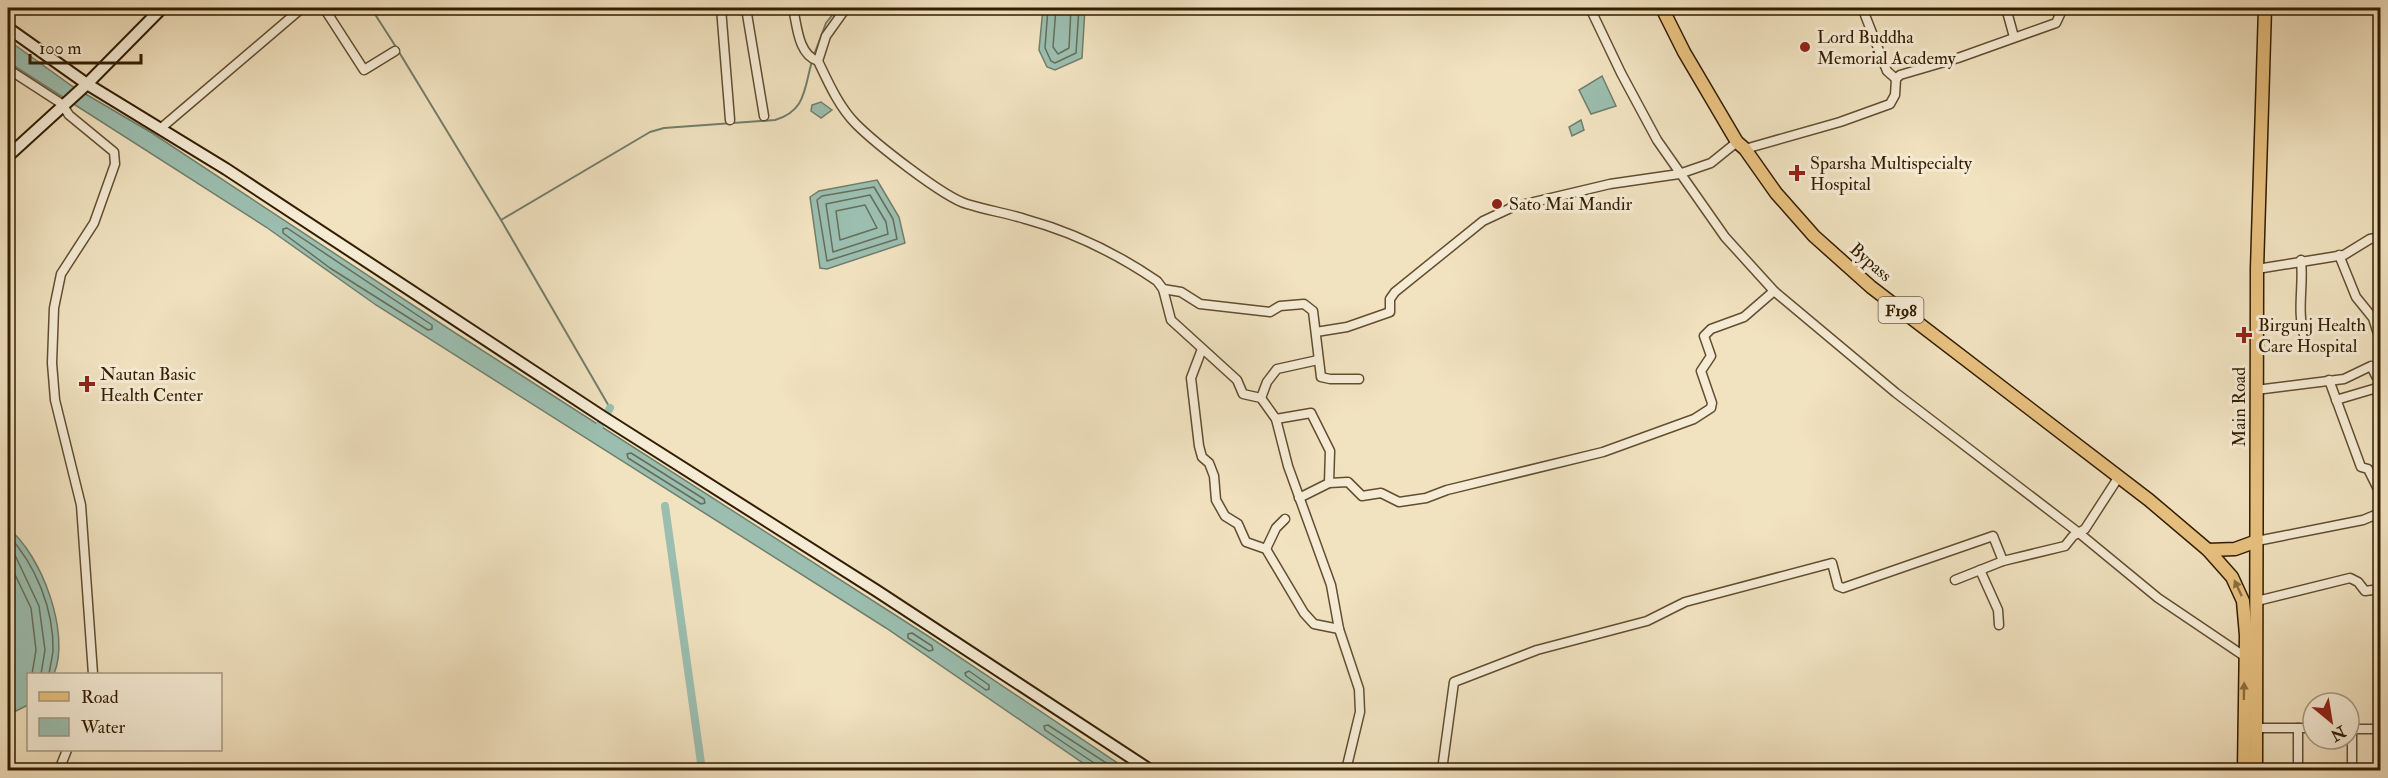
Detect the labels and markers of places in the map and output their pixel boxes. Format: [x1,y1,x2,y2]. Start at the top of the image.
place label: Lord Buddha Memorial Academy [1817,26,1957,70]
marker: Lord Buddha Memorial Academy [1798,40,1812,54]
place label: Sparsha Multispecialty Hospital [1810,152,1973,196]
marker: Sparsha Multispecialty Hospital [1788,164,1806,182]
place label: Sato Mai Mandir [1509,193,1633,216]
marker: Sato Mai Mandir [1490,197,1504,211]
place label: Birgunj Health Care Hospital [2258,314,2366,358]
marker: Birgunj Health Care Hospital [2235,326,2253,344]
place label: Nautan Basic Health Center [100,363,203,407]
marker: Nautan Basic Health Center [78,375,96,393]

